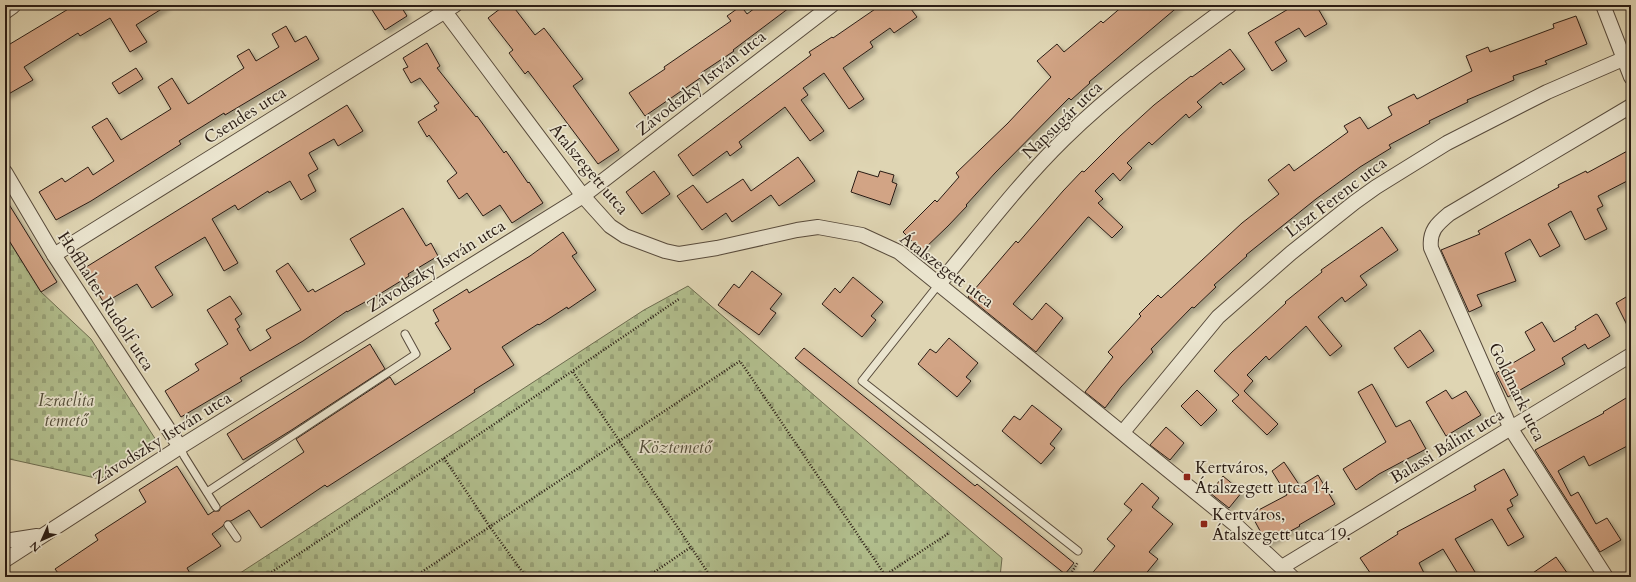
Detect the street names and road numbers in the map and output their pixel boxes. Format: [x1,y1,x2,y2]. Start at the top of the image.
street label: Závodszky István utca [631,25,771,141]
street label: Napsugár utca [1017,75,1108,164]
street label: Csendes utca [200,80,291,149]
street label: Átalszegett utca [544,119,634,220]
street label: Liszt Ferenc utca [1281,151,1392,243]
street label: Závodszky István utca [362,214,510,318]
street label: Hoffhalter Rudolf utca [52,227,160,376]
street label: Átalszegett utca [895,227,999,313]
street label: Goldmark utca [1483,339,1551,446]
street label: Závodszky István utca [88,386,236,490]
street label: Balassi Bálint utca [1386,403,1509,489]

